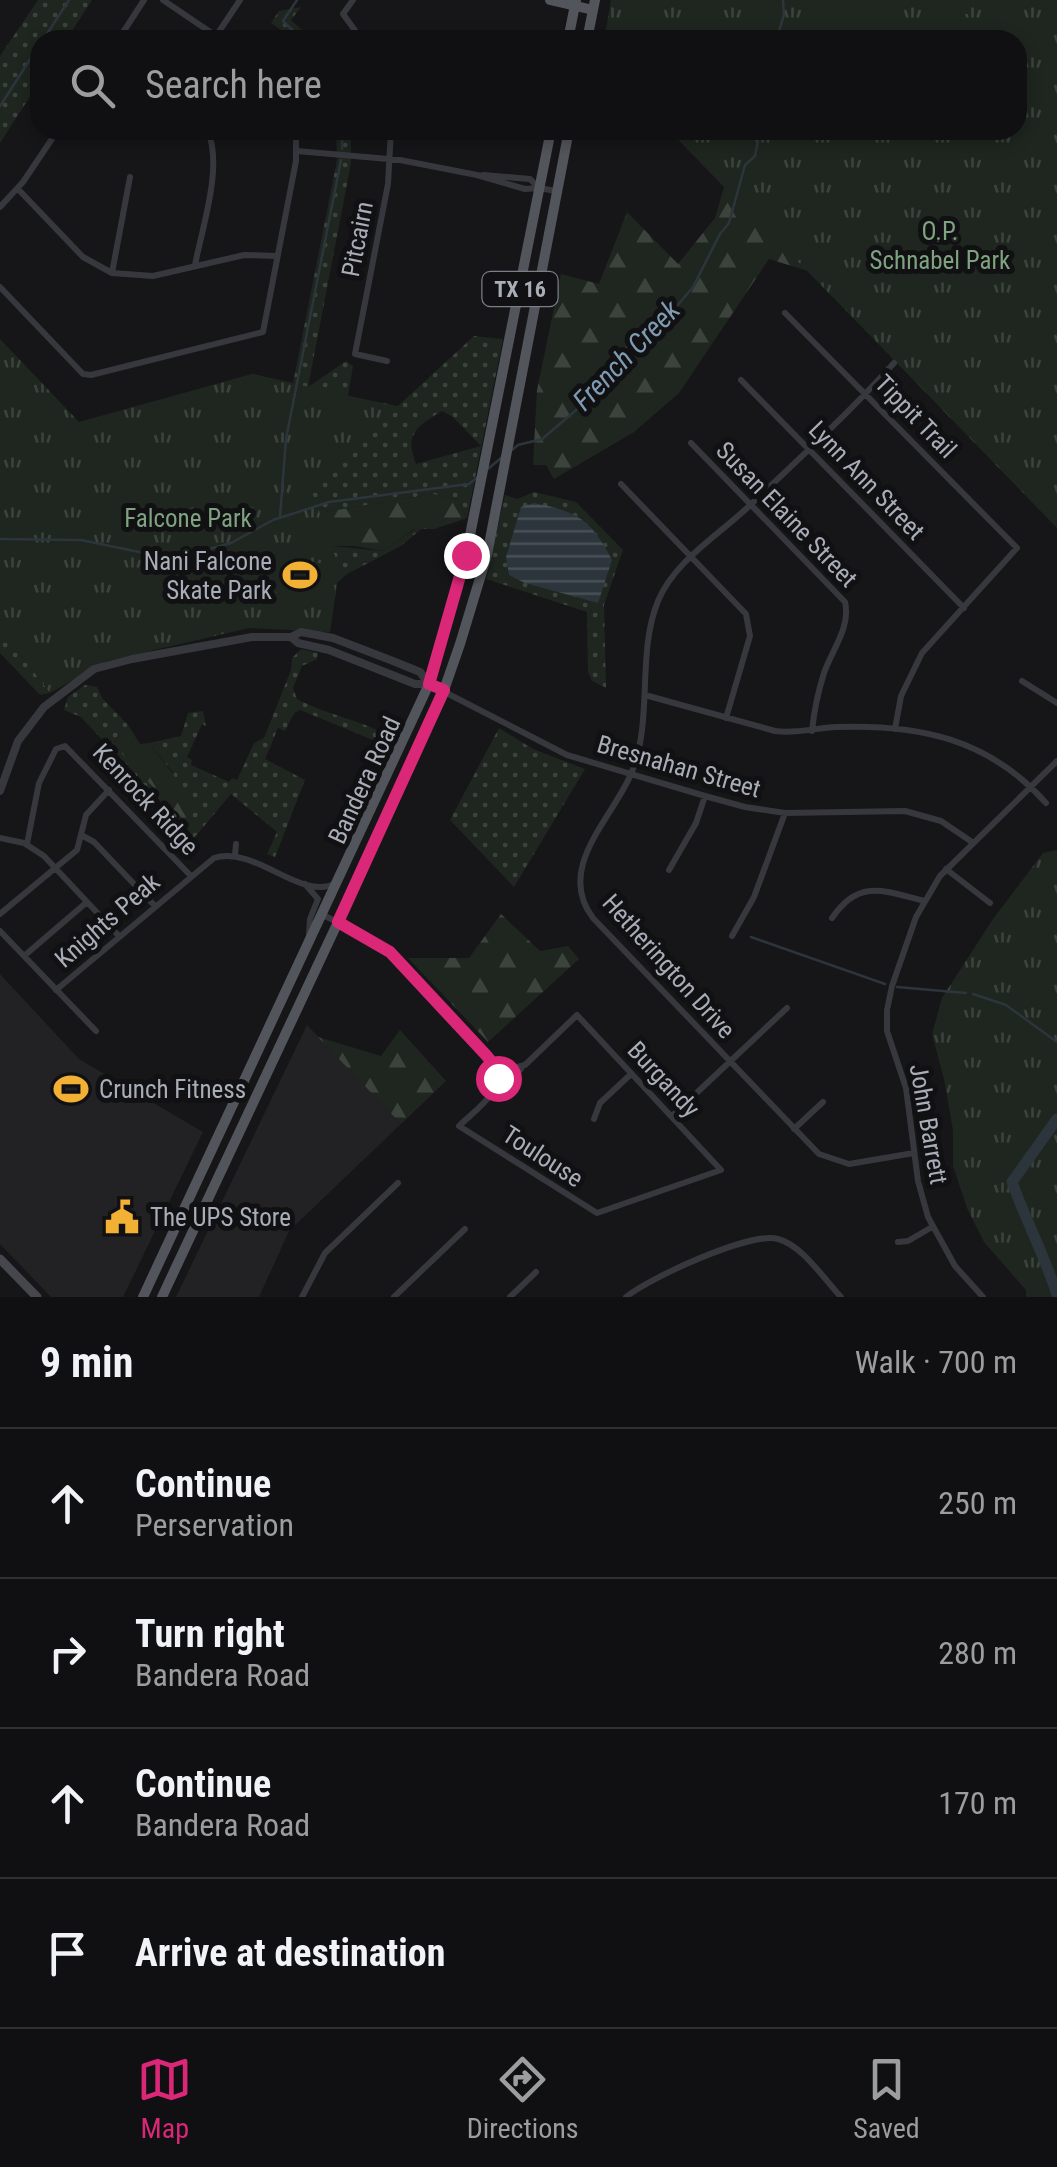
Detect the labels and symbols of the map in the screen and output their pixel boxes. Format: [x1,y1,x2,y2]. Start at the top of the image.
street label: Pitcairn [336,199,379,279]
park label: O.P. Schnabel Park [870,217,1011,275]
road number: TX 16 [482,272,558,306]
water label: French Creek [566,293,687,417]
street label: Tippit Trail [869,369,962,464]
street label: Lynn Ann Street [803,415,930,546]
street label: Susan Elaine Street [710,436,863,593]
park label: Falcone Park [124,504,253,533]
route end [444,533,490,579]
place label: Nani Falcone Skate Park [144,547,273,605]
sports icon: Nani Falcone Skate Park [281,556,319,594]
street label: Bandera Road [322,712,407,848]
street label: Bresnahan Street [594,729,764,804]
street label: Kenrock Ridge [87,738,204,861]
street label: Knights Peak [49,867,166,974]
street label: Hetherington Drive [596,888,741,1044]
street label: Burgandy [622,1036,706,1123]
route start [476,1056,522,1102]
street label: John Barrett [904,1062,953,1187]
sports icon: Crunch Fitness [52,1070,90,1108]
place label: Crunch Fitness [99,1075,246,1104]
street label: Toulouse [497,1120,588,1193]
public building icon: The UPS Store [103,1198,141,1236]
place label: The UPS Store [150,1203,291,1232]

